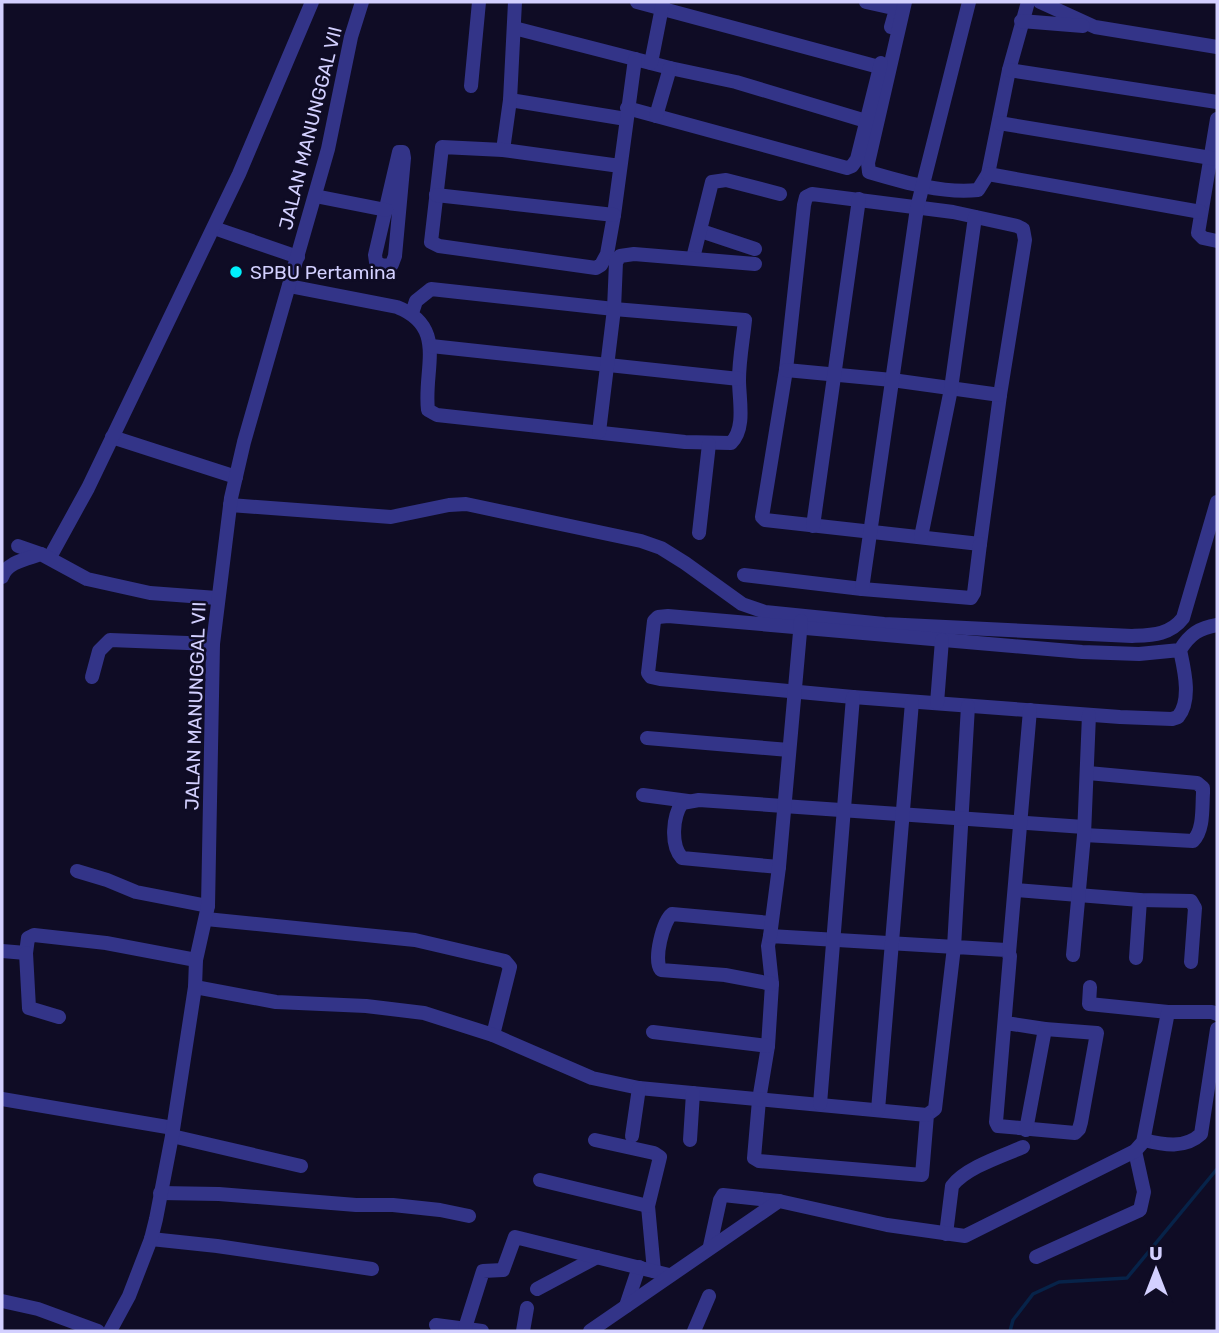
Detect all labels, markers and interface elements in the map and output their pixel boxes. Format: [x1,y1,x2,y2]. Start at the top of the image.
street label: JALAN MANUNGGAL VII [274,24,347,232]
place label: SPBU Pertamina [250,261,396,284]
marker: SPBU Pertamina [228,264,244,280]
street label: JALAN MANUNGGAL VII [180,601,211,811]
north arrow [1121,1235,1191,1305]
text: U [1149,1242,1163,1265]

